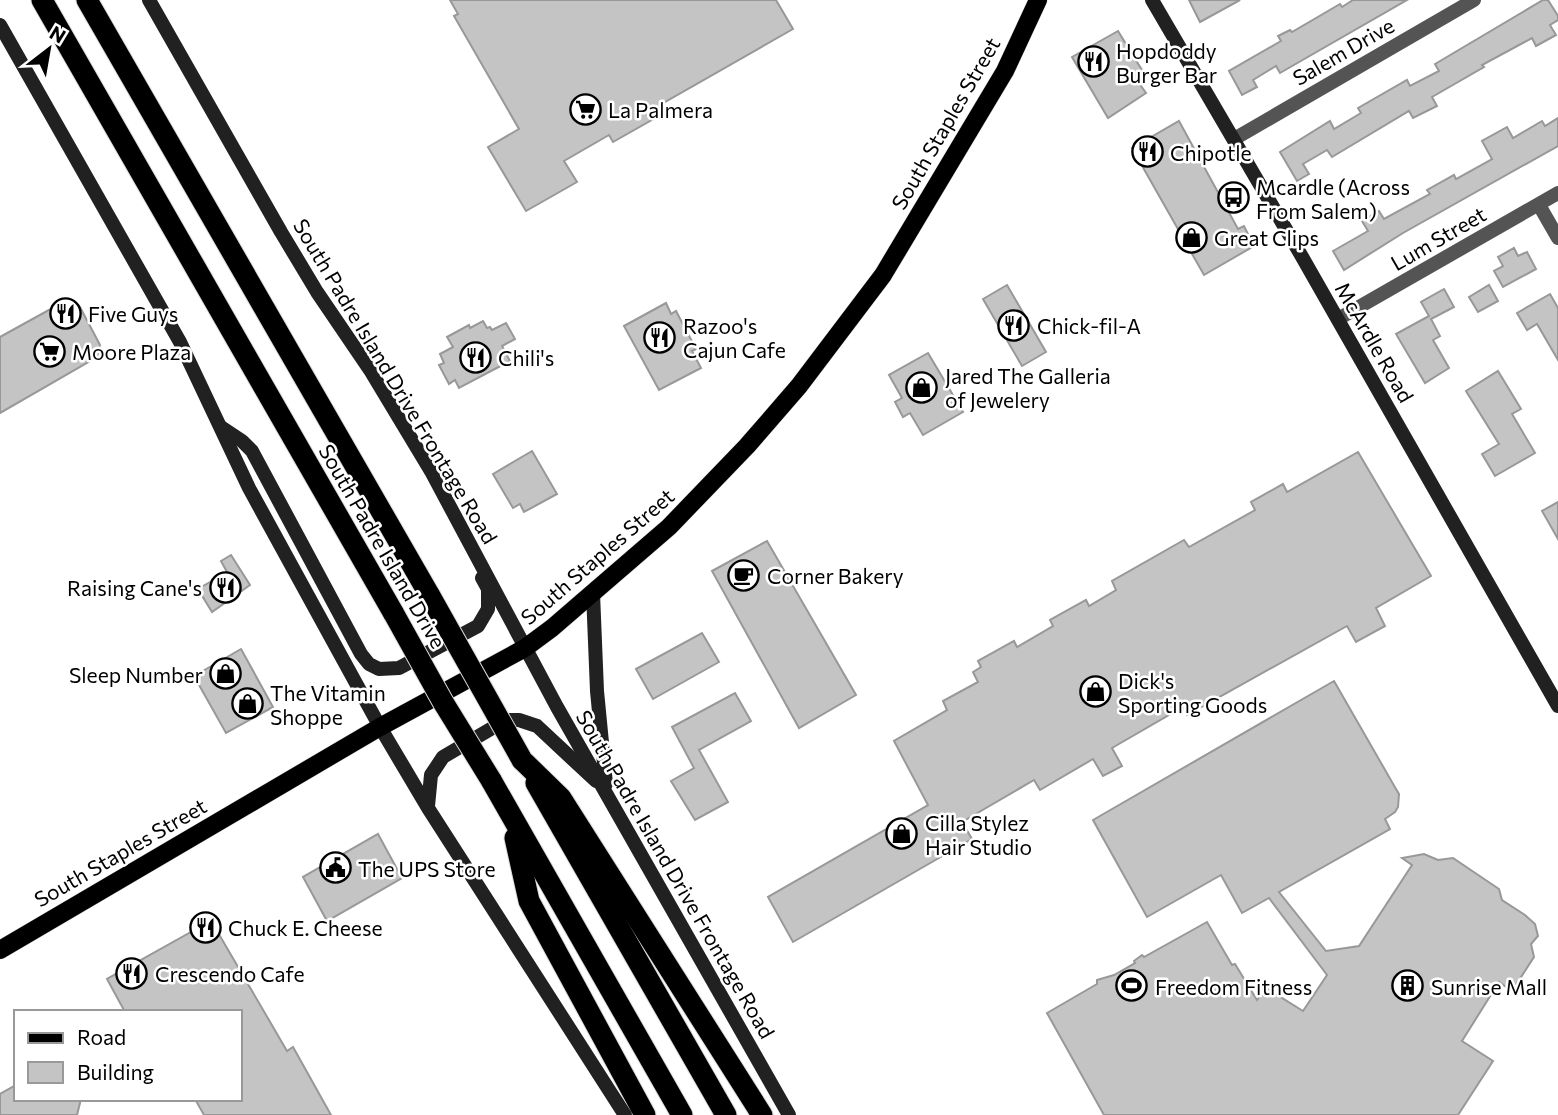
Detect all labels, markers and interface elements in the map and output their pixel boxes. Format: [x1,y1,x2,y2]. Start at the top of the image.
street label: Salem Drive [1288,12,1398,90]
north arrow [14,14,84,84]
text: N [46,20,70,48]
street label: South Staples Street [885,32,1005,214]
place label: Hopdoddy Burger Bar [1116,38,1217,87]
restaurant icon: Hopdoddy Burger Bar [1076,45,1110,79]
supermarket icon: La Palmera [568,92,602,126]
place label: La Palmera [608,97,713,122]
restaurant icon: Chipotle [1130,135,1164,169]
place label: Chipotle [1170,140,1252,165]
place label: Mcardle (Across From Salem) [1256,174,1410,223]
bus stop icon: Mcardle (Across From Salem) [1216,181,1250,215]
street label: Lum Street [1386,201,1490,275]
street label: South Padre Island Drive Frontage Road [289,214,503,548]
shop icon: Great Clips [1174,220,1208,254]
place label: Great Clips [1214,225,1319,250]
street label: McArdle Road [1331,277,1419,407]
restaurant icon: Five Guys [48,296,82,330]
place label: Five Guys [88,301,178,326]
restaurant icon: Chick-fil-A [997,308,1031,342]
place label: Razoo's Cajun Cafe [683,313,786,362]
place label: Chick-fil-A [1037,313,1141,338]
restaurant icon: Razoo's Cajun Cafe [643,320,677,354]
supermarket icon: Moore Plaza [32,334,66,368]
place label: Moore Plaza [72,339,191,364]
restaurant icon: Chili's [458,340,492,374]
place label: Chili's [498,345,554,370]
place label: Jared The Galleria of Jewelery [945,363,1111,412]
shop icon: Jared The Galleria of Jewelery [905,370,939,404]
street label: South Padre Island Drive [314,440,452,652]
street label: South Staples Street [515,483,679,629]
cafe icon: Corner Bakery [727,558,761,592]
place label: Corner Bakery [767,563,904,588]
restaurant icon: Raising Cane's [208,570,242,604]
place label: Raising Cane's [67,575,202,600]
shop icon: Sleep Number [209,657,243,691]
place label: Sleep Number [69,662,203,687]
place label: Dick's Sporting Goods [1118,668,1267,717]
shop icon: Dick's Sporting Goods [1078,675,1112,709]
place label: The Vitamin Shoppe [270,680,386,729]
shop icon: The Vitamin Shoppe [230,687,264,721]
street label: South Padre Island Drive Frontage Road [572,706,780,1042]
street label: South Staples Street [29,792,211,912]
place label: Cilla Stylez Hair Studio [925,810,1032,859]
shop icon: Cilla Stylez Hair Studio [885,817,919,851]
public building icon: The UPS Store [318,851,352,885]
place label: The UPS Store [358,856,496,881]
restaurant icon: Chuck E. Cheese [188,910,222,944]
place label: Chuck E. Cheese [228,915,383,940]
restaurant icon: Crescendo Cafe [115,956,149,990]
place label: Crescendo Cafe [155,961,304,986]
sports icon: Freedom Fitness [1115,969,1149,1003]
building icon: Sunrise Mall [1391,969,1425,1003]
place label: Freedom Fitness [1155,974,1312,999]
place label: Sunrise Mall [1431,974,1547,999]
legend [14,1010,242,1101]
text: Road [77,1024,126,1049]
text: Building [77,1059,154,1084]

